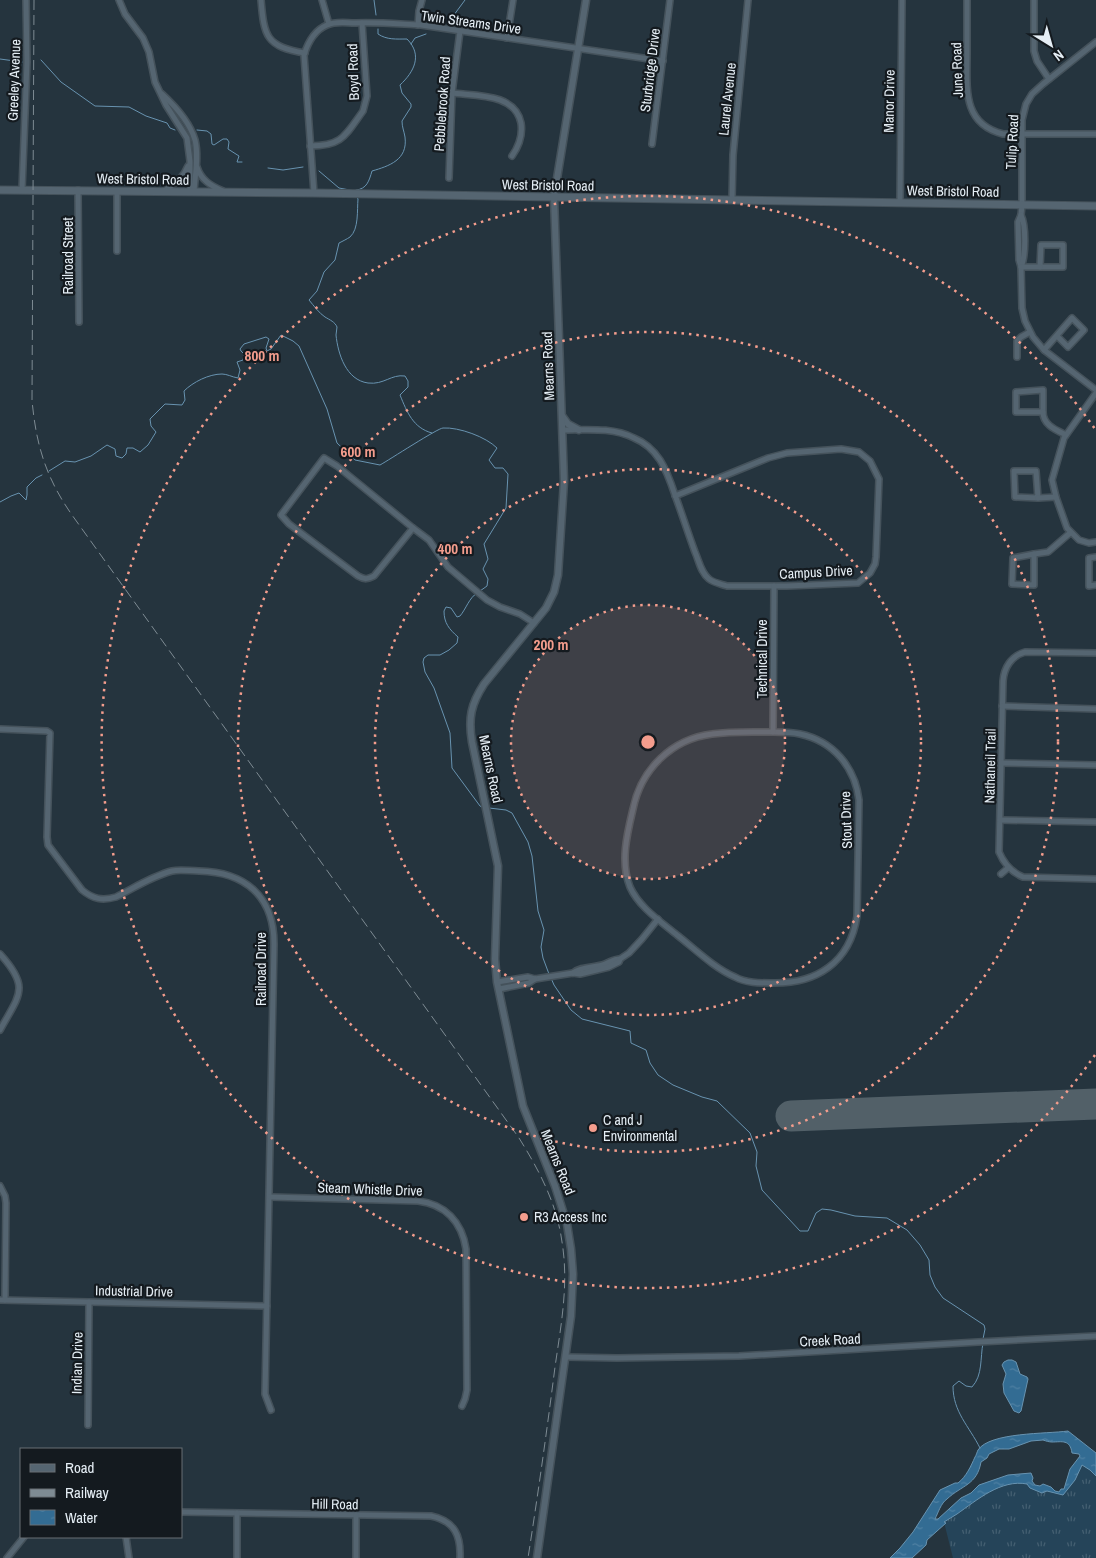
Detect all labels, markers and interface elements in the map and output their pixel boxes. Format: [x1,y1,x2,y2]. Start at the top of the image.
street label: Twin Streams Drive [420,6,522,38]
north arrow [1026,20,1076,70]
street label: Sturbridge Drive [636,27,664,113]
street label: Greeley Avenue [4,39,24,121]
street label: June Road [947,42,967,98]
street label: Boyd Road [343,43,363,101]
text: N [1050,46,1068,65]
street label: Pebblebrook Road [430,56,454,152]
street label: Laurel Avenue [714,62,740,136]
street label: Manor Drive [879,69,899,133]
street label: Tulip Road [1002,114,1022,170]
street label: West Bristol Road [97,169,189,189]
street label: West Bristol Road [502,175,594,195]
street label: West Bristol Road [907,181,999,201]
street label: Railroad Street [59,217,77,295]
street label: Mearns Road [538,331,558,401]
text: 800 m [245,345,279,366]
text: 600 m [341,441,375,462]
text: 400 m [438,538,472,559]
street label: Campus Drive [779,561,853,583]
street label: Technical Drive [753,619,771,699]
text: 200 m [534,634,568,655]
street label: Nathaneil Trail [980,729,1000,803]
street label: Mearns Road [475,733,507,805]
centre of rings [639,733,657,751]
street label: Stout Drive [836,791,856,849]
street label: Railroad Drive [252,932,270,1006]
place label: C and J Environmental [603,1111,677,1145]
marker: C and J Environmental [587,1122,599,1134]
street label: Mearns Road [537,1127,579,1197]
street label: Steam Whistle Drive [317,1178,423,1200]
place label: R3 Access Inc [534,1208,607,1226]
marker: R3 Access Inc [518,1211,530,1223]
street label: Industrial Drive [95,1281,173,1301]
street label: Creek Road [799,1329,861,1351]
street label: Indian Drive [67,1332,87,1394]
legend [20,1448,182,1538]
text: Road [65,1457,94,1478]
text: Railway [65,1482,110,1503]
street label: Hill Road [311,1495,359,1513]
text: Water [65,1507,97,1528]

